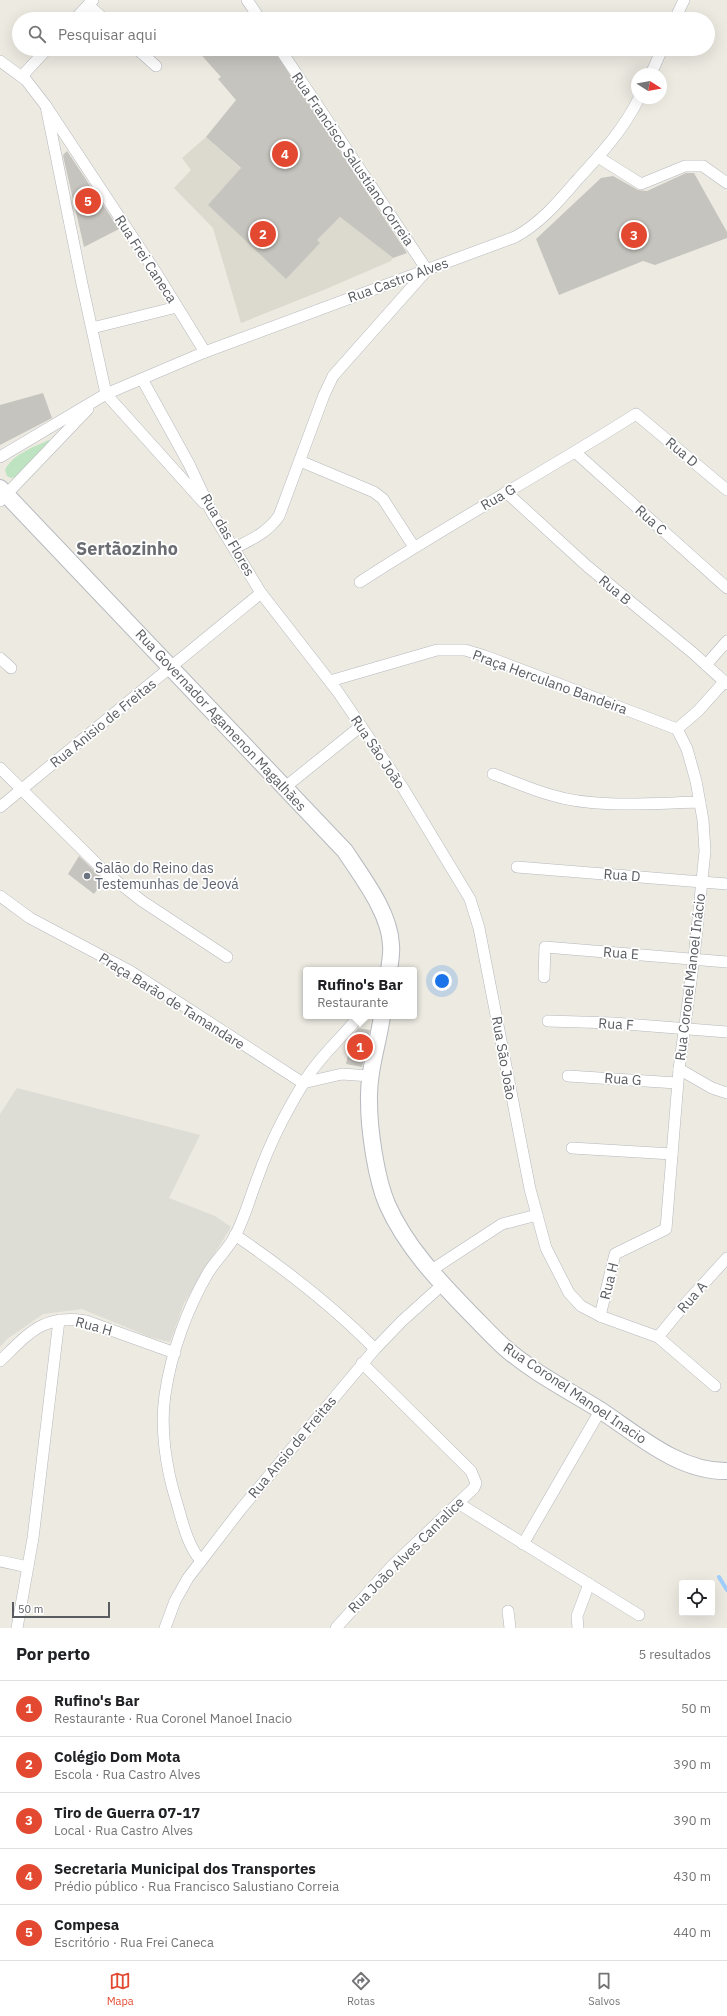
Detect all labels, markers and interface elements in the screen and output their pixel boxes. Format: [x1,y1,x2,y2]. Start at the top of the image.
search box [12,12,715,56]
icon: search [26,23,48,45]
text: Pesquisar aqui [58,25,157,44]
north arrow [631,68,667,104]
street label: Rua Francisco Salustiano Correia [288,69,418,250]
pin: 4 [272,139,298,169]
pin: 5 [75,186,101,216]
street label: Rua Frei Caneca [111,212,181,307]
pin: 2 [250,219,276,249]
pin: 3 [621,220,647,250]
street label: Rua Castro Alves [345,253,451,307]
street label: Rua D [662,433,702,471]
street label: Rua G [477,480,519,514]
street label: Rua das Flores [197,490,259,580]
street label: Rua C [631,501,671,539]
district label: Sertãozinho [76,537,178,560]
street label: Rua B [595,571,635,609]
street label: Rua Governador Agamenon Magalhães [132,625,310,815]
street label: Praça Herculano Bandeira [470,646,630,719]
street label: Rua Anisio de Freitas [46,674,160,771]
street label: Rua São João [347,712,409,792]
place label: Salão do Reino das Testemunhas de Jeová [95,859,239,893]
street label: Rua D [603,865,641,885]
marker: Salão do Reino das Testemunhas de Jeová [82,871,92,881]
street label: Rua Coronel Manoel Inácio [671,892,709,1062]
street label: Rua E [602,943,640,963]
street label: Praça Barão de Tamandare [96,949,249,1053]
popup [303,967,417,1019]
your location [432,971,452,991]
text: Rufino's Bar [317,975,403,994]
text: Restaurante [317,994,388,1011]
street label: Rua F [598,1014,634,1034]
street label: Rua São João [488,1015,520,1101]
pin: 1 [347,1032,373,1062]
street label: Rua G [604,1069,642,1089]
street label: Rua H [596,1261,622,1301]
street label: Rua A [673,1277,711,1317]
street label: Rua H [74,1312,114,1340]
street label: Rua Coronel Manoel Inacio [500,1338,650,1448]
street label: Rua Ansio de Freitas [244,1392,340,1502]
street label: Rua João Alves Cantalice [344,1493,468,1617]
map controls [679,1580,715,1616]
button: locate [679,1580,715,1616]
scale bar [12,1600,110,1619]
text: 50 m [18,1602,43,1616]
text: Por perto [16,1643,90,1665]
text: 5 resultados [638,1646,711,1663]
text: Rufino's Bar [54,1691,140,1710]
text: 1 [25,1700,33,1717]
text: 50 m [681,1700,711,1717]
text: Restaurante · Rua Coronel Manoel Inacio [54,1710,292,1727]
text: Colégio Dom Mota [54,1747,181,1766]
text: 2 [25,1756,33,1773]
text: 390 m [673,1756,711,1773]
text: Escola · Rua Castro Alves [54,1766,201,1783]
text: Tiro de Guerra 07-17 [54,1803,200,1822]
text: 3 [25,1812,33,1829]
text: 390 m [673,1812,711,1829]
text: Local · Rua Castro Alves [54,1822,193,1839]
text: Secretaria Municipal dos Transportes [54,1859,316,1878]
text: 4 [25,1868,33,1885]
text: 430 m [673,1868,711,1885]
text: Prédio público · Rua Francisco Salustiano Correia [54,1878,339,1895]
text: Compesa [54,1915,119,1934]
text: 5 [25,1924,33,1941]
text: 440 m [673,1924,711,1941]
text: Escritório · Rua Frei Caneca [54,1934,214,1951]
tab: Mapa [107,1970,134,2008]
tab: Rotas [347,1970,375,2008]
tab: Salvos [588,1970,620,2008]

